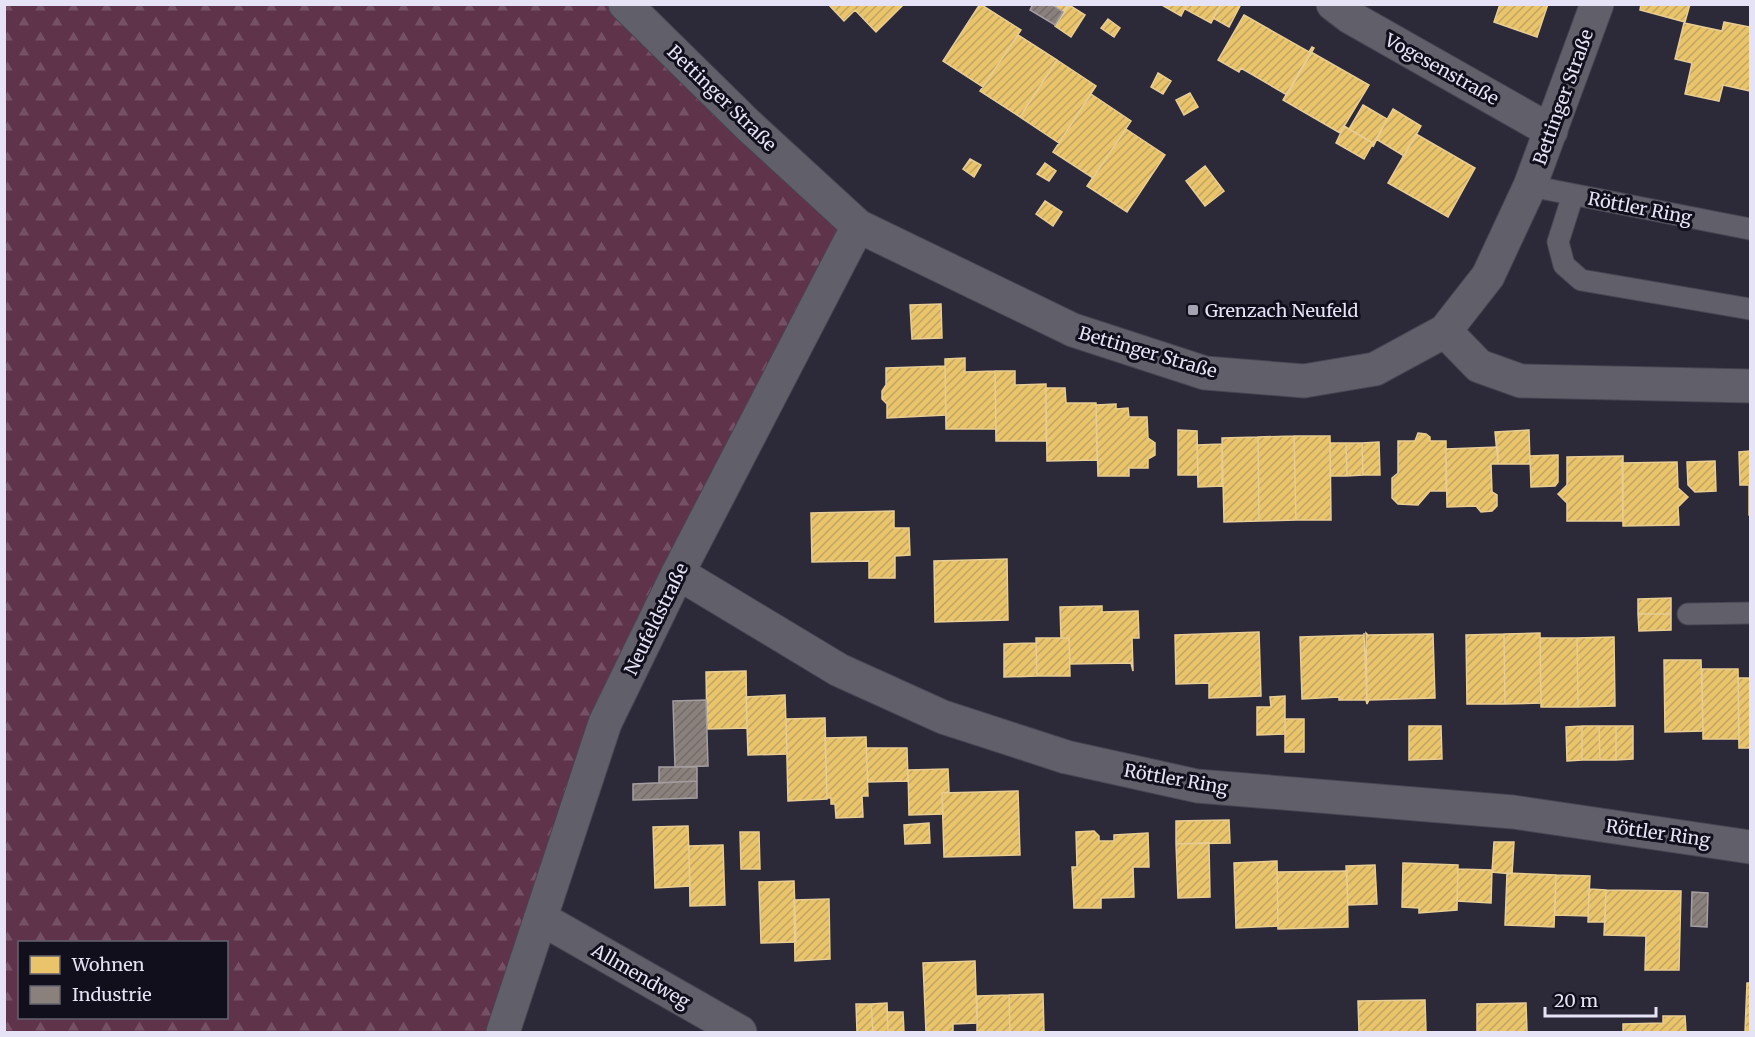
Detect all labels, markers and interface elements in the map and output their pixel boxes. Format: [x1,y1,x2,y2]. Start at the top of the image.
street label: Bettinger Straße [1528,26,1598,168]
street label: Vogesenstraße [1380,28,1503,110]
street label: Bettinger Straße [663,40,781,156]
street label: Röttler Ring [1586,187,1694,229]
place label: Grenzach Neufeld [1205,299,1358,322]
marker: Grenzach Neufeld [1186,303,1200,317]
street label: Bettinger Straße [1076,321,1220,383]
street label: Neufeldstraße [619,559,693,679]
street label: Röttler Ring [1122,759,1230,799]
street label: Röttler Ring [1604,814,1712,852]
street label: Allmendweg [587,938,694,1013]
legend [18,941,228,1019]
text: Wohnen [71,953,145,976]
scale bar [1545,980,1656,1018]
text: Industrie [72,983,152,1006]
text: 20 m [1554,989,1598,1012]

